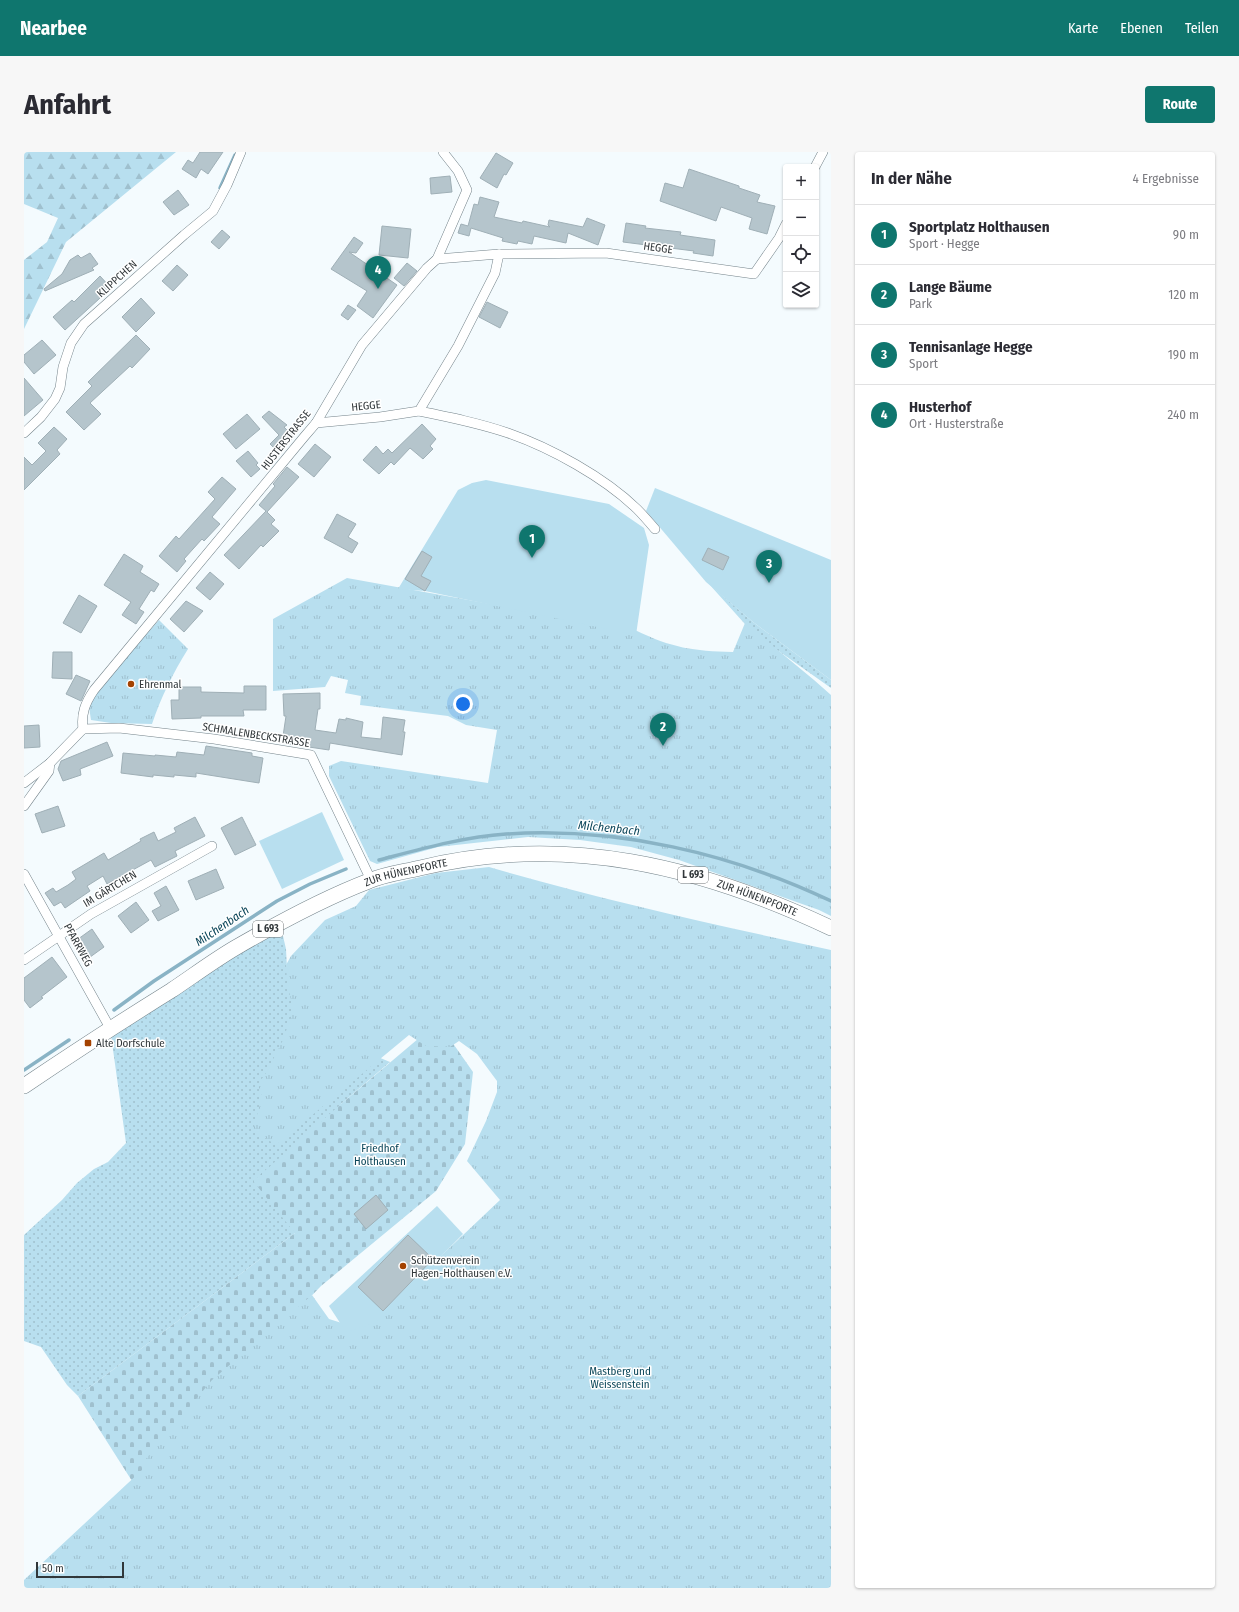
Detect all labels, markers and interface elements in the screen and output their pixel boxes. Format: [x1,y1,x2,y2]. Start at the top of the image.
text: Nearbee [20,17,87,40]
text: Karte [1068,20,1098,37]
text: Ebenen [1120,20,1163,37]
text: Teilen [1185,20,1219,37]
button: Route [1145,86,1215,123]
text: Anfahrt [24,88,111,121]
map controls [783,164,819,308]
button: + [783,164,819,200]
text: In der Nähe [871,168,952,189]
text: 4 Ergebnisse [1133,171,1199,186]
button: − [783,200,819,236]
text: Sportplatz Holthausen [909,218,1050,236]
text: 1 [881,227,887,242]
text: 90 m [1173,227,1199,242]
button: locate [783,236,819,272]
text: Sport · Hegge [909,236,980,251]
street label: HEGGE [643,240,673,256]
pin: 4 [365,256,391,289]
street label: KLIPPCHEN [94,258,140,300]
button: layers [783,272,819,308]
text: Lange Bäume [909,278,992,296]
text: 2 [881,287,887,302]
text: 120 m [1168,287,1199,302]
text: Park [909,296,932,311]
text: Tennisanlage Hegge [909,338,1033,356]
text: 3 [881,347,887,362]
text: 190 m [1168,347,1199,362]
text: Sport [909,356,938,371]
street label: HEGGE [351,398,381,414]
text: Husterhof [909,398,971,416]
street label: HUSTERSTRASSE [259,407,313,473]
text: 4 [881,407,887,422]
text: 240 m [1167,407,1199,422]
text: Ort · Husterstraße [909,416,1004,431]
pin: 1 [519,525,545,558]
pin: 3 [756,550,782,583]
place label: Ehrenmal [139,678,181,691]
marker: Ehrenmal [126,679,136,689]
your location [453,694,473,714]
pin: 2 [650,713,676,746]
street label: SCHMALENBECKSTRASSE [201,720,311,750]
water label: Milchenbach [577,818,641,838]
street label: ZUR HÜNENPFORTE [362,856,448,889]
road number: L 693 [678,867,708,883]
street label: IM GÄRTCHEN [81,868,139,910]
street label: ZUR HÜNENPFORTE [715,877,800,919]
water label: Milchenbach [192,903,252,949]
street label: PFARRWEG [61,921,95,969]
road number: L 693 [253,921,283,937]
place label: Alte Dorfschule [96,1037,165,1050]
marker: Alte Dorfschule [83,1038,93,1048]
park label: Friedhof Holthausen [354,1142,406,1168]
place label: Schützenverein Hagen-Holthausen e.V. [411,1254,512,1280]
marker: Schützenverein Hagen-Holthausen e.V. [398,1261,408,1271]
park label: Mastberg und Weissenstein [589,1365,651,1391]
scale bar [36,1560,124,1579]
text: 50 m [42,1562,64,1575]

